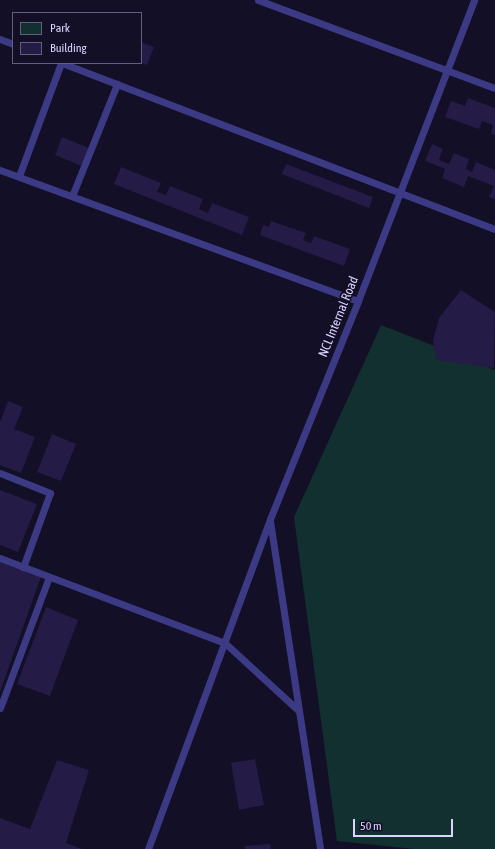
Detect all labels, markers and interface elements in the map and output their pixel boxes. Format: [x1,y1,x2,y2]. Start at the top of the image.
legend [12,12,142,64]
text: Park [50,21,70,35]
text: Building [50,41,87,55]
street label: NCL Internal Road [316,274,362,360]
scale bar [355,811,455,837]
text: 50 m [360,819,382,833]

